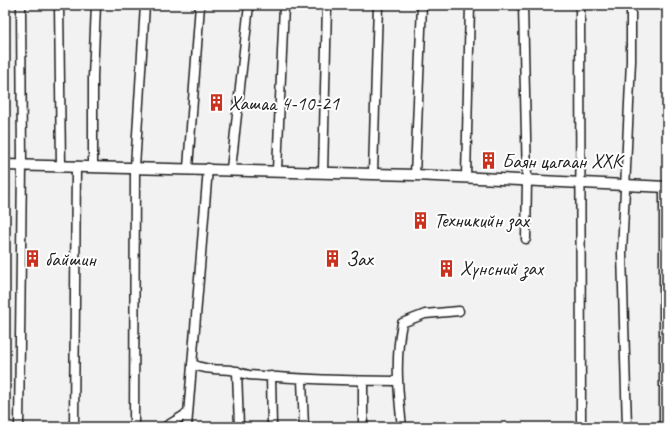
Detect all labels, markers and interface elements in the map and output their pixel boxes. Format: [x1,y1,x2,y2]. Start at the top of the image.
place label: Хашаа 4-10-21 [229,91,340,116]
building icon: Хашаа 4-10-21 [206,93,226,113]
place label: Баян цагаан ХХК [502,149,625,174]
building icon: Баян цагаан ХХК [479,151,499,171]
place label: Техникийн зах [434,208,531,233]
building icon: Техникийн зах [411,210,431,230]
place label: байшин [45,247,97,272]
place label: Зах [346,247,375,272]
building icon: байшин [22,249,42,269]
building icon: Зах [323,249,343,269]
place label: Хүнсний зах [460,256,545,282]
building icon: Хүнсний зах [437,258,457,278]

